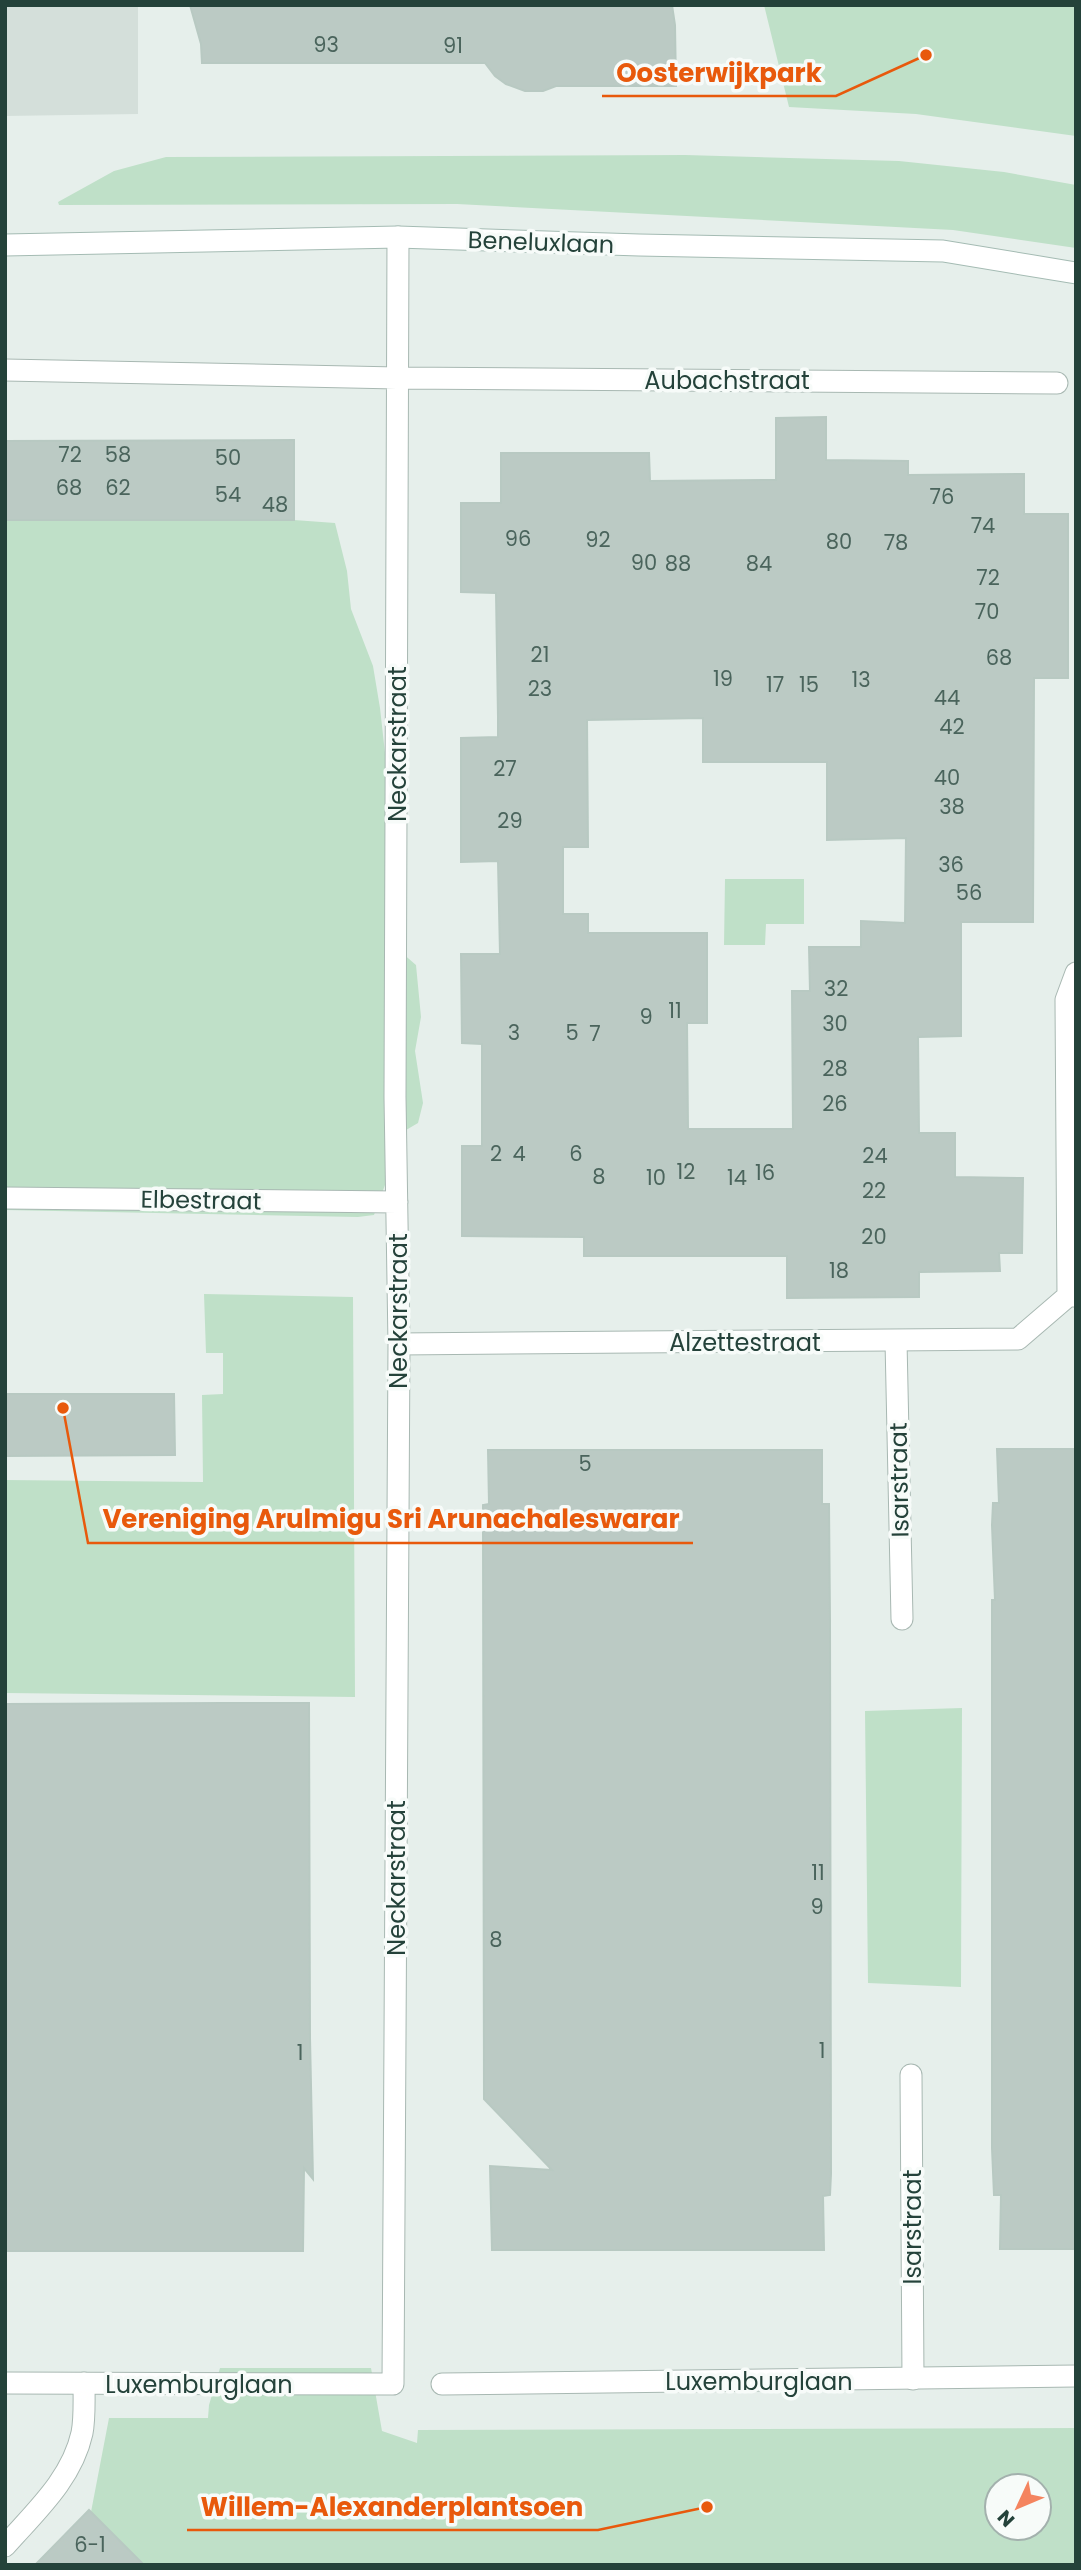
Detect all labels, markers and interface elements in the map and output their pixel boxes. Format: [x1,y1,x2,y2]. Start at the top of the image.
house number: 93 [313,30,339,59]
house number: 91 [443,31,463,60]
callout: Oosterwijkpark [602,49,836,96]
text: Oosterwijkpark [616,55,822,91]
street label: Beneluxlaan [467,223,615,261]
street label: Aubachstraat [644,364,810,397]
house number: 72 [58,440,82,469]
house number: 58 [105,440,131,469]
house number: 50 [215,443,241,472]
house number: 68 [56,473,82,502]
house number: 62 [105,473,131,502]
house number: 54 [215,480,241,509]
house number: 76 [930,482,954,511]
house number: 48 [262,490,288,519]
house number: 74 [971,511,995,540]
house number: 96 [505,524,531,553]
house number: 92 [585,525,611,554]
house number: 80 [826,527,852,556]
house number: 78 [884,528,908,557]
house number: 90 [631,548,657,577]
house number: 88 [665,549,691,578]
house number: 84 [746,549,772,578]
house number: 72 [976,563,1000,592]
house number: 70 [975,597,999,626]
house number: 21 [531,640,549,669]
house number: 68 [986,643,1012,672]
house number: 19 [713,664,733,693]
house number: 13 [851,665,871,694]
street label: Neckarstraat [381,666,414,822]
house number: 17 [766,670,784,699]
house number: 15 [799,670,819,699]
house number: 23 [528,674,552,703]
house number: 44 [934,683,960,712]
house number: 42 [939,712,965,741]
house number: 27 [493,754,517,783]
house number: 40 [934,763,960,792]
house number: 38 [939,792,965,821]
house number: 29 [497,806,523,835]
house number: 36 [938,850,964,879]
house number: 56 [956,878,982,907]
house number: 32 [824,974,848,1003]
house number: 11 [668,996,682,1025]
house number: 9 [639,1002,653,1031]
house number: 30 [822,1009,848,1038]
house number: 3 [508,1018,520,1047]
house number: 5 [565,1018,579,1047]
house number: 7 [589,1019,601,1048]
house number: 28 [822,1054,848,1083]
house number: 26 [822,1089,848,1118]
house number: 2 [490,1139,502,1168]
house number: 4 [512,1139,526,1168]
house number: 6 [569,1139,583,1168]
house number: 24 [862,1141,888,1170]
house number: 12 [677,1157,695,1186]
house number: 16 [755,1158,775,1187]
house number: 8 [592,1162,606,1191]
house number: 10 [646,1163,666,1192]
house number: 14 [727,1163,747,1192]
house number: 22 [862,1176,886,1205]
street label: Elbestraat [140,1182,262,1218]
house number: 20 [861,1222,887,1251]
street label: Neckarstraat [382,1233,415,1389]
house number: 18 [829,1256,849,1285]
street label: Alzettestraat [669,1326,821,1359]
street label: Isarstraat [881,1422,917,1538]
house number: 5 [578,1449,592,1478]
callout: Vereniging Arulmigu Sri Arunachaleswarar [88,1496,693,1543]
text: Vereniging Arulmigu Sri Arunachaleswarar [102,1501,680,1537]
street label: Neckarstraat [380,1800,413,1956]
house number: 11 [811,1858,825,1887]
house number: 9 [810,1892,824,1921]
house number: 8 [489,1925,503,1954]
house number: 1 [819,2036,825,2065]
house number: 1 [297,2038,303,2067]
street label: Isarstraat [896,2169,929,2285]
street label: Luxemburglaan [665,2365,853,2398]
street label: Luxemburglaan [105,2368,293,2401]
north arrow [983,2472,1053,2542]
callout: Willem-Alexanderplantsoen [187,2483,598,2530]
text: Willem-Alexanderplantsoen [201,2489,583,2525]
text: N [991,2504,1021,2533]
house number: 6-1 [74,2530,106,2559]

